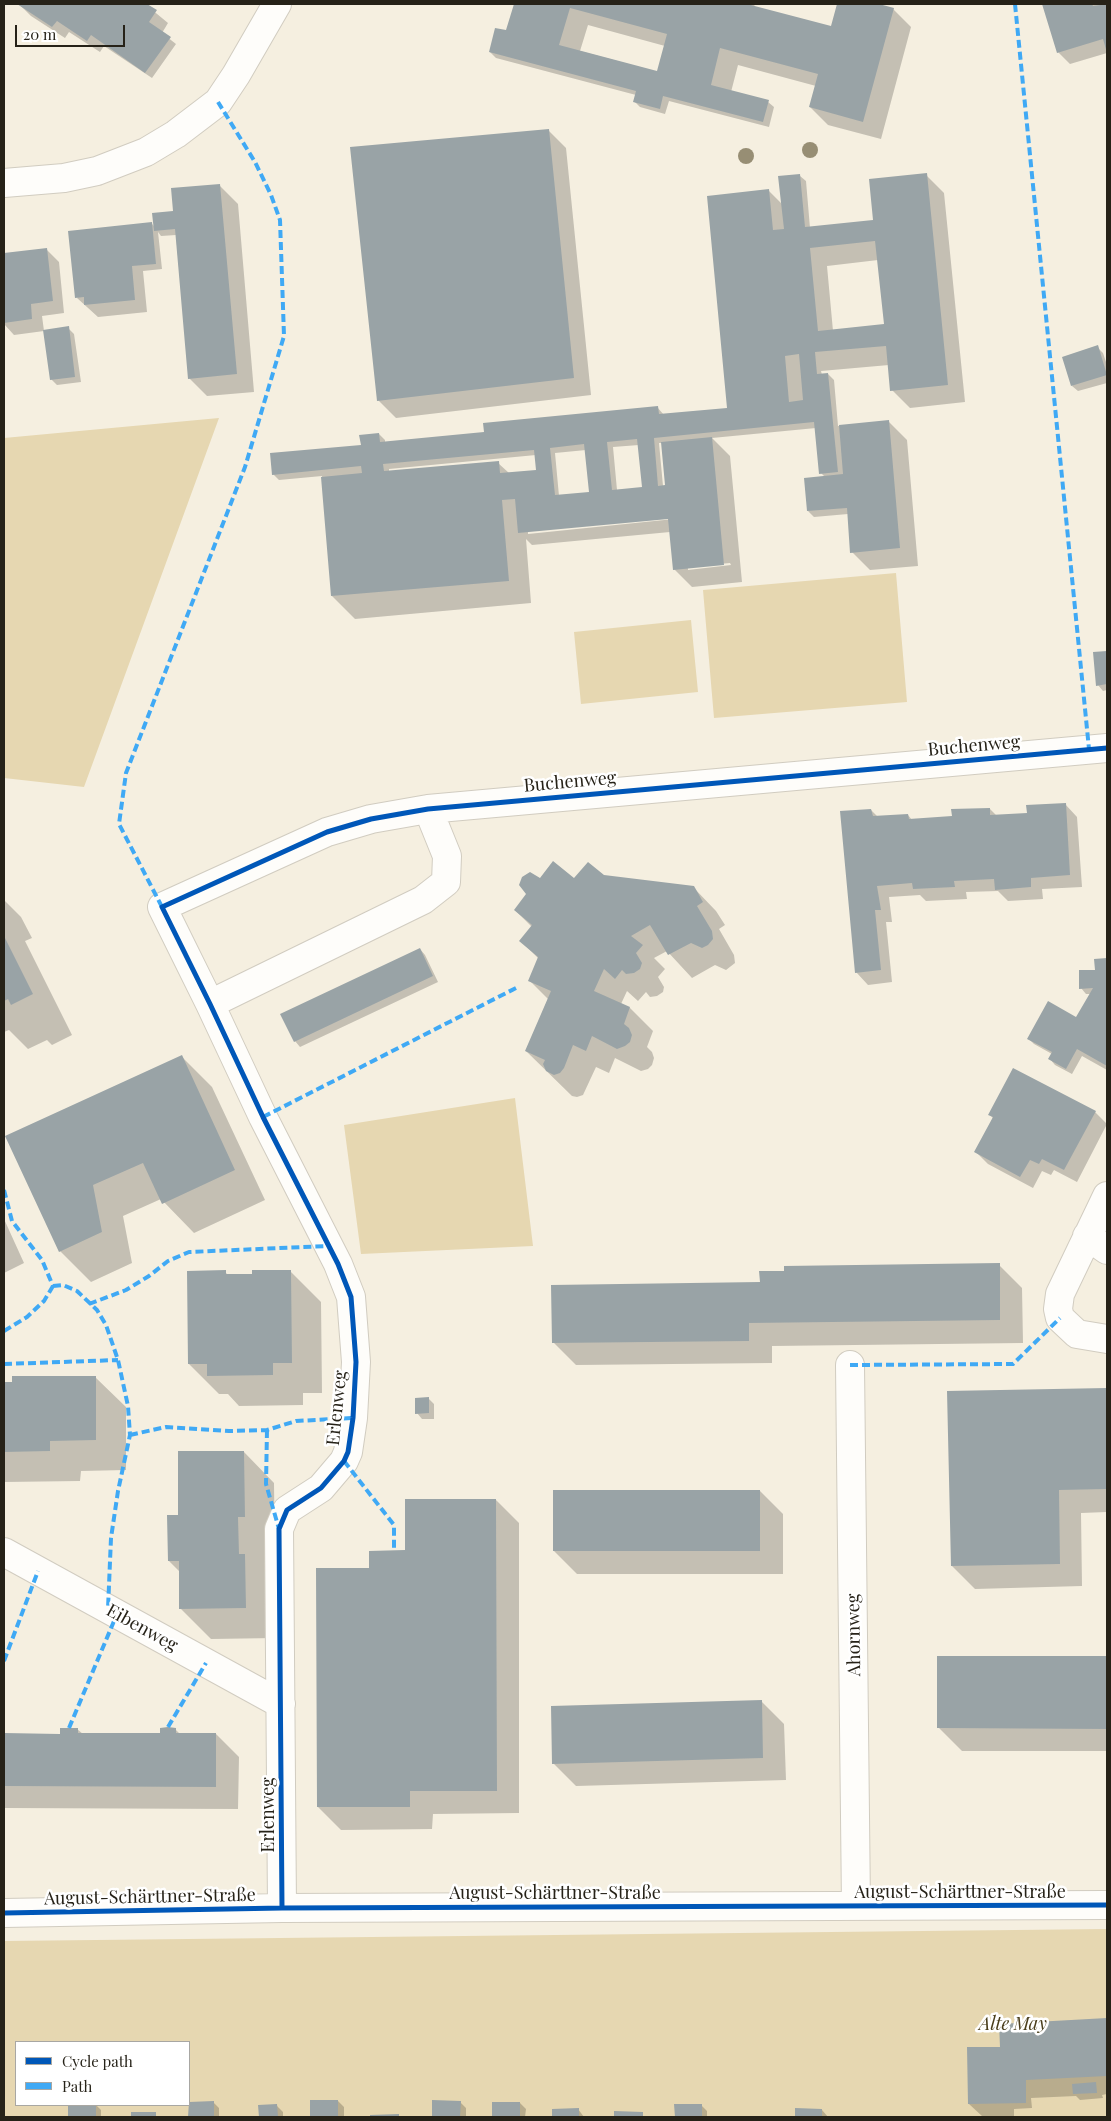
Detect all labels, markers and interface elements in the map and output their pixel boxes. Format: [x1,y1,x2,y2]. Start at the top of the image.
scale bar [18,15,128,47]
text: 20 m [23,24,56,44]
street label: Buchenweg [927,731,1021,761]
street label: Buchenweg [523,767,617,797]
street label: Erlenweg [322,1369,352,1447]
street label: Ahornweg [842,1593,866,1677]
street label: Eibenweg [102,1600,182,1656]
street label: Erlenweg [257,1777,279,1853]
street label: August-Schärttner-Straße [854,1881,1066,1903]
street label: August-Schärttner-Straße [449,1882,661,1904]
street label: August-Schärttner-Straße [44,1884,256,1910]
park label: Alte May [979,2013,1047,2035]
legend [15,2041,190,2106]
text: Cycle path [62,2051,133,2071]
text: Path [62,2076,92,2096]

